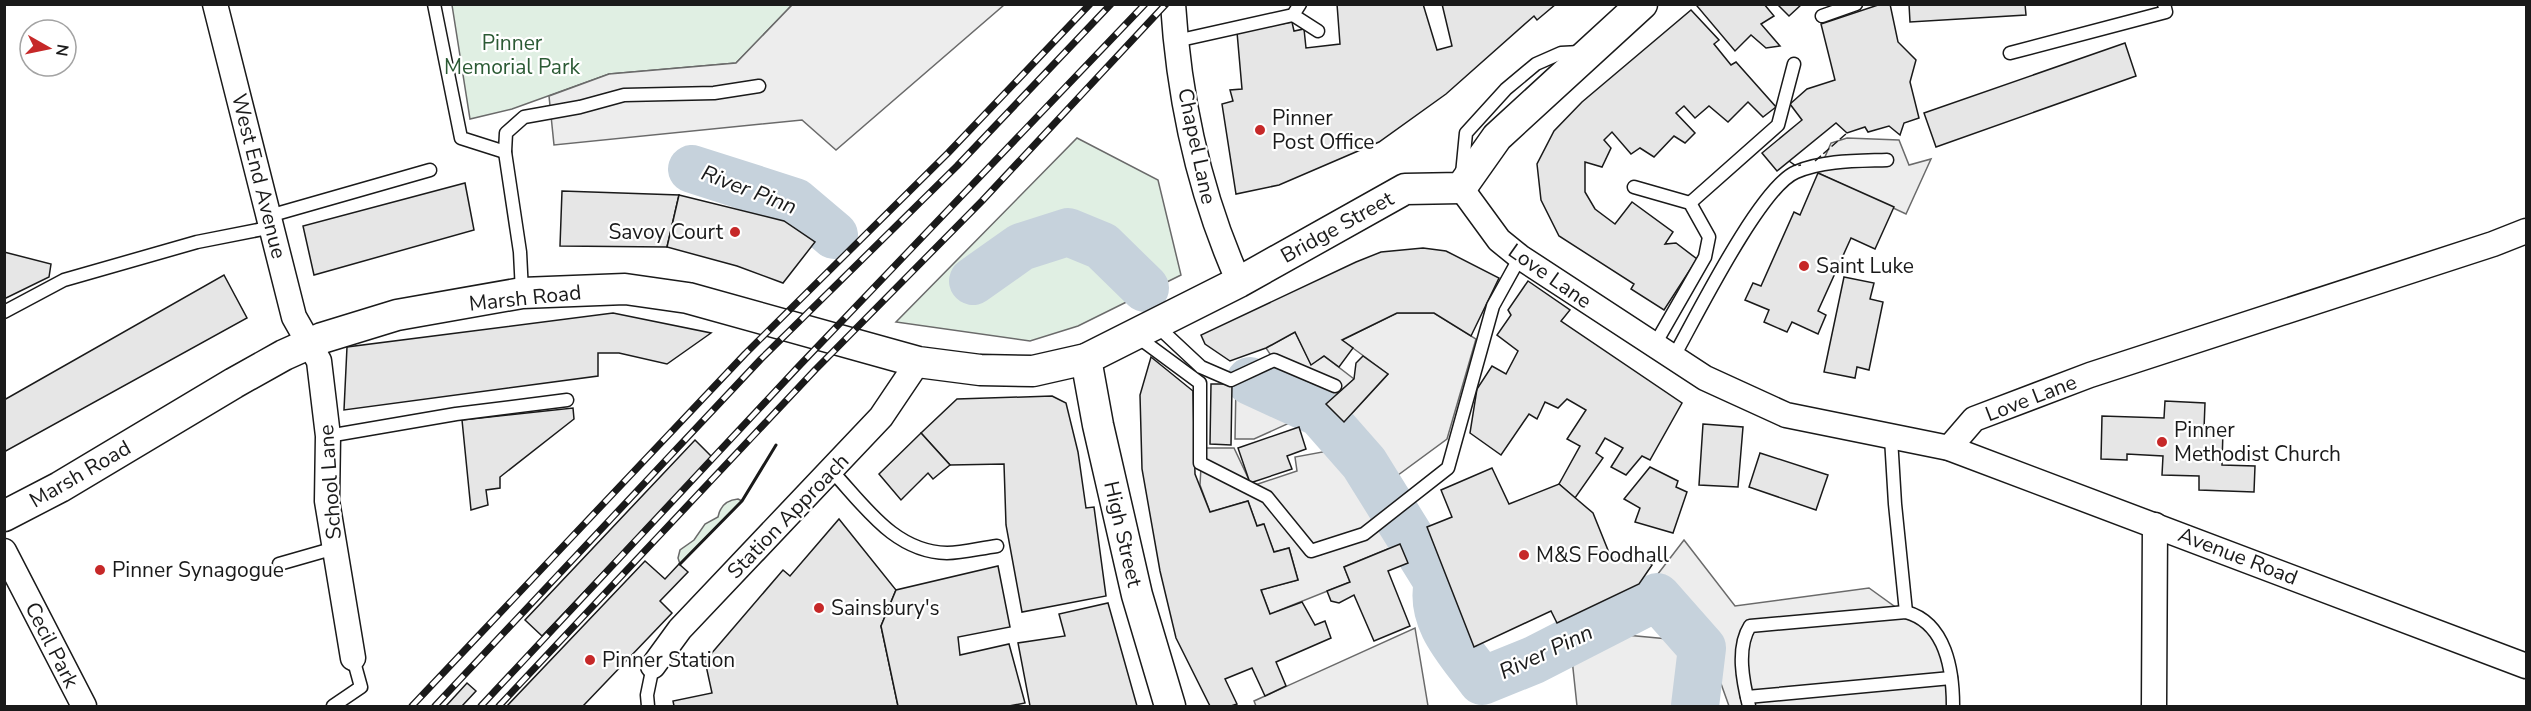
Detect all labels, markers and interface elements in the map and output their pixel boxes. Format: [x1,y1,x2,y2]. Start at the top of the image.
north arrow [18,18,78,78]
park label: Pinner Memorial Park [444,29,580,81]
text: N [50,43,74,58]
street label: Chapel Lane [1171,85,1223,207]
street label: West End Avenue [225,91,293,261]
place label: Pinner Post Office [1272,104,1374,156]
marker: Pinner Post Office [1253,123,1267,137]
water label: River Pinn [697,158,801,222]
street label: Bridge Street [1276,184,1399,270]
place label: Savoy Court [608,218,724,246]
marker: Savoy Court [728,225,742,239]
street label: Love Lane [1503,237,1597,315]
place label: Saint Luke [1816,252,1914,280]
marker: Saint Luke [1797,259,1811,273]
street label: Marsh Road [467,278,583,318]
street label: Love Lane [1981,368,2081,428]
place label: Pinner Methodist Church [2174,416,2341,468]
street label: School Lane [312,424,348,540]
street label: Marsh Road [24,434,136,514]
marker: Pinner Methodist Church [2155,435,2169,449]
street label: Station Approach [721,447,855,585]
street label: High Street [1097,478,1149,590]
street label: Avenue Road [2174,520,2302,592]
place label: M&S Foodhall [1536,541,1670,569]
marker: M&S Foodhall [1517,548,1531,562]
place label: Pinner Synagogue [112,556,284,584]
marker: Pinner Synagogue [93,563,107,577]
place label: Sainsbury's [831,594,940,622]
street label: Cecil Park [18,597,86,693]
marker: Sainsbury's [812,601,826,615]
water label: River Pinn [1494,617,1598,687]
place label: Pinner Station [602,646,735,674]
marker: Pinner Station [583,653,597,667]

